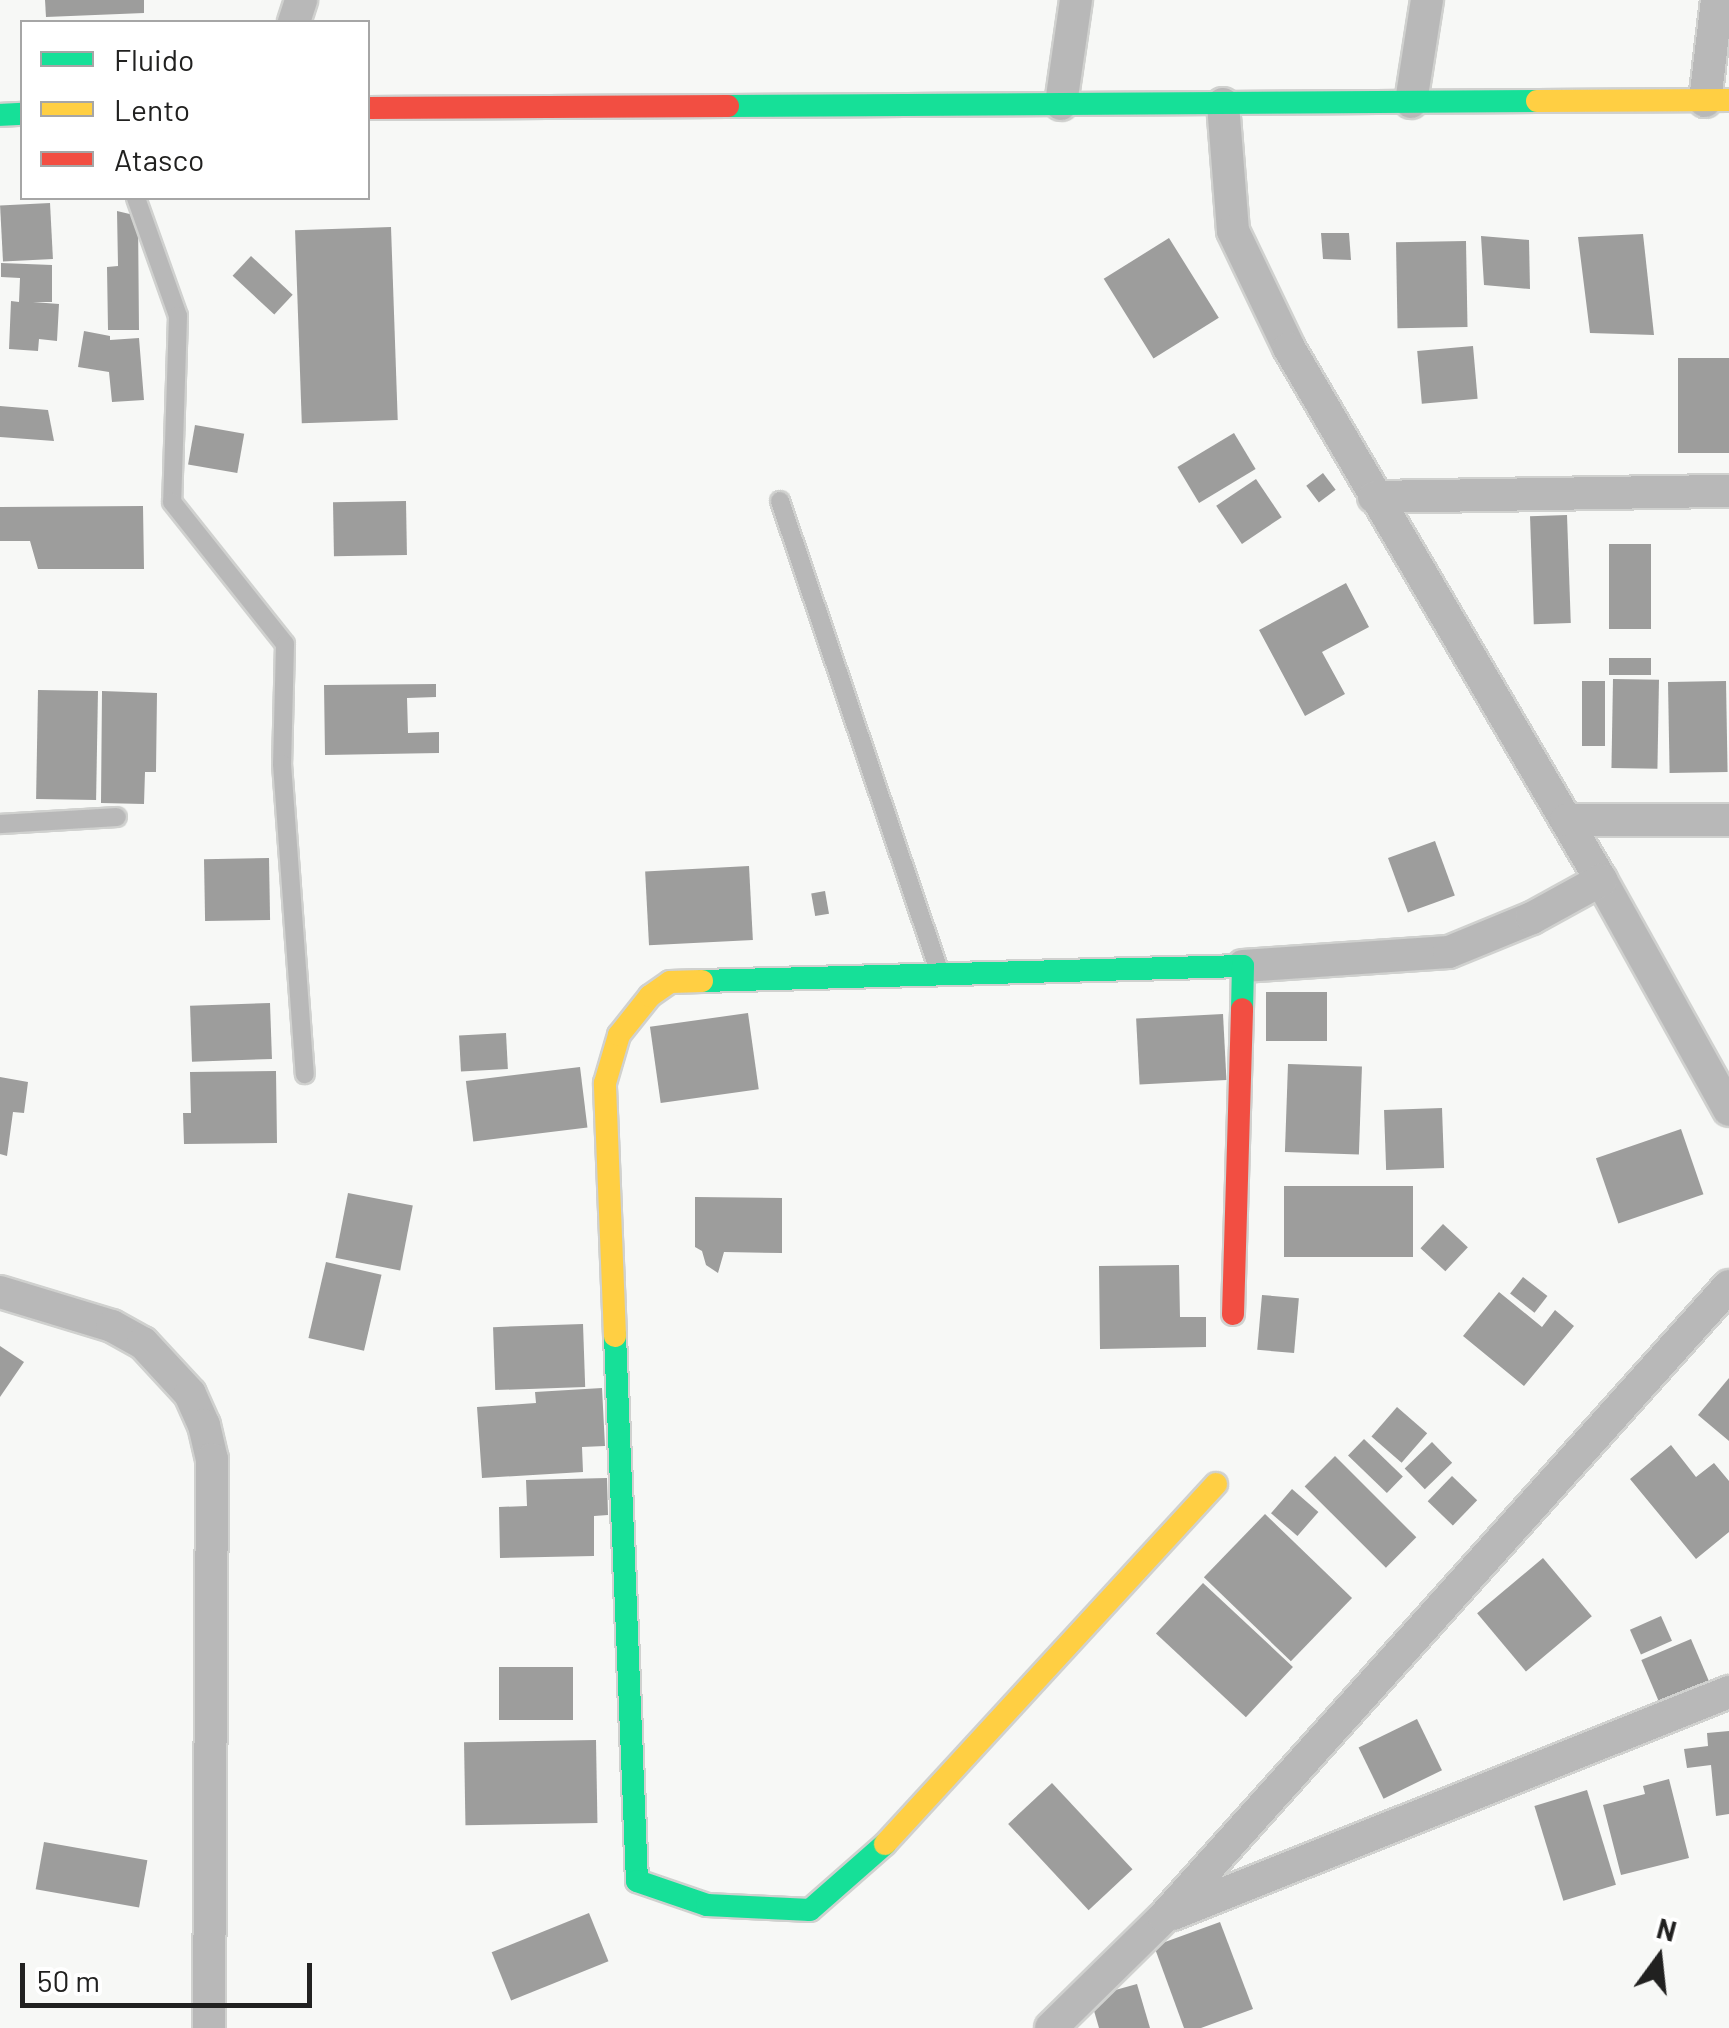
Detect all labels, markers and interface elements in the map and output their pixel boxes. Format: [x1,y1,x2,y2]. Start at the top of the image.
legend [20,20,370,200]
text: Fluido [114,41,194,77]
text: Lento [114,91,190,127]
text: Atasco [114,141,204,177]
north arrow [1609,1908,1709,2008]
text: N [1653,1910,1680,1948]
scale bar [25,1943,318,2005]
text: 50 m [37,1962,100,1998]

